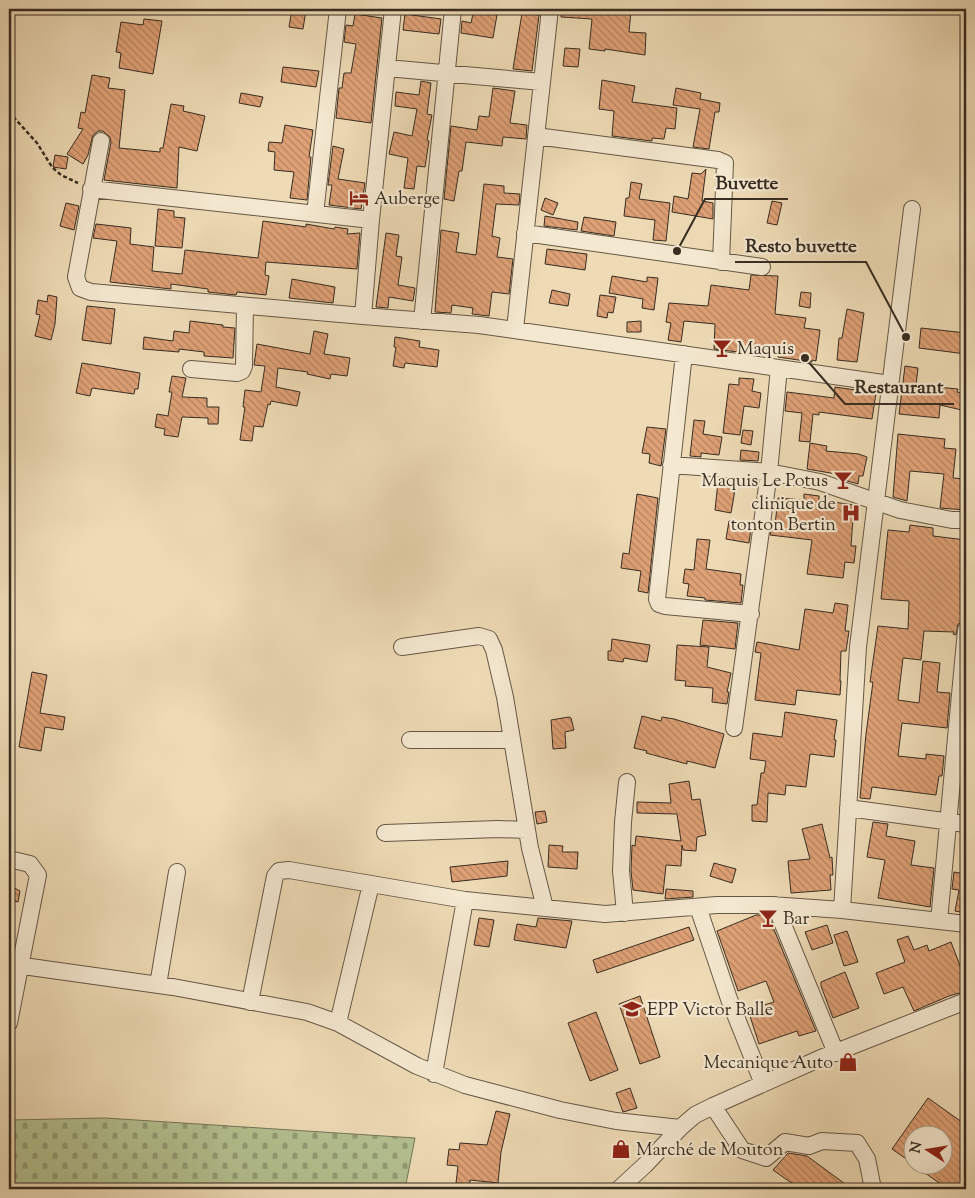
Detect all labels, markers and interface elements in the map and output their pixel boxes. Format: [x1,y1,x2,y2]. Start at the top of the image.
callout: Buvette [705,165,788,199]
text: Buvette [716,171,779,198]
hotel icon: Auberge [348,187,370,209]
place label: Auberge [374,187,440,213]
callout: Resto buvette [735,228,866,262]
text: Resto buvette [745,234,857,261]
bar icon: Maquis [711,337,733,359]
place label: Maquis [737,337,794,363]
callout: Restaurant [845,370,954,404]
text: Restaurant [855,375,944,402]
place label: Maquis Le Potus [701,469,828,495]
bar icon: Maquis Le Potus [832,469,854,491]
place label: clinique de tonton Bertin [731,492,836,539]
hospital icon: clinique de tonton Bertin [840,502,862,524]
bar icon: Bar [757,907,779,929]
place label: Bar [783,907,809,933]
school or university icon: EPP Victor Balle [621,998,643,1020]
place label: EPP Victor Balle [647,998,773,1024]
place label: Mecanique Auto [703,1051,833,1077]
shop icon: Mecanique Auto [837,1051,859,1073]
north arrow [902,1126,952,1176]
shop icon: Marché de Mouton [610,1138,632,1160]
place label: Marché de Mouton [636,1138,784,1164]
text: N [906,1140,928,1155]

